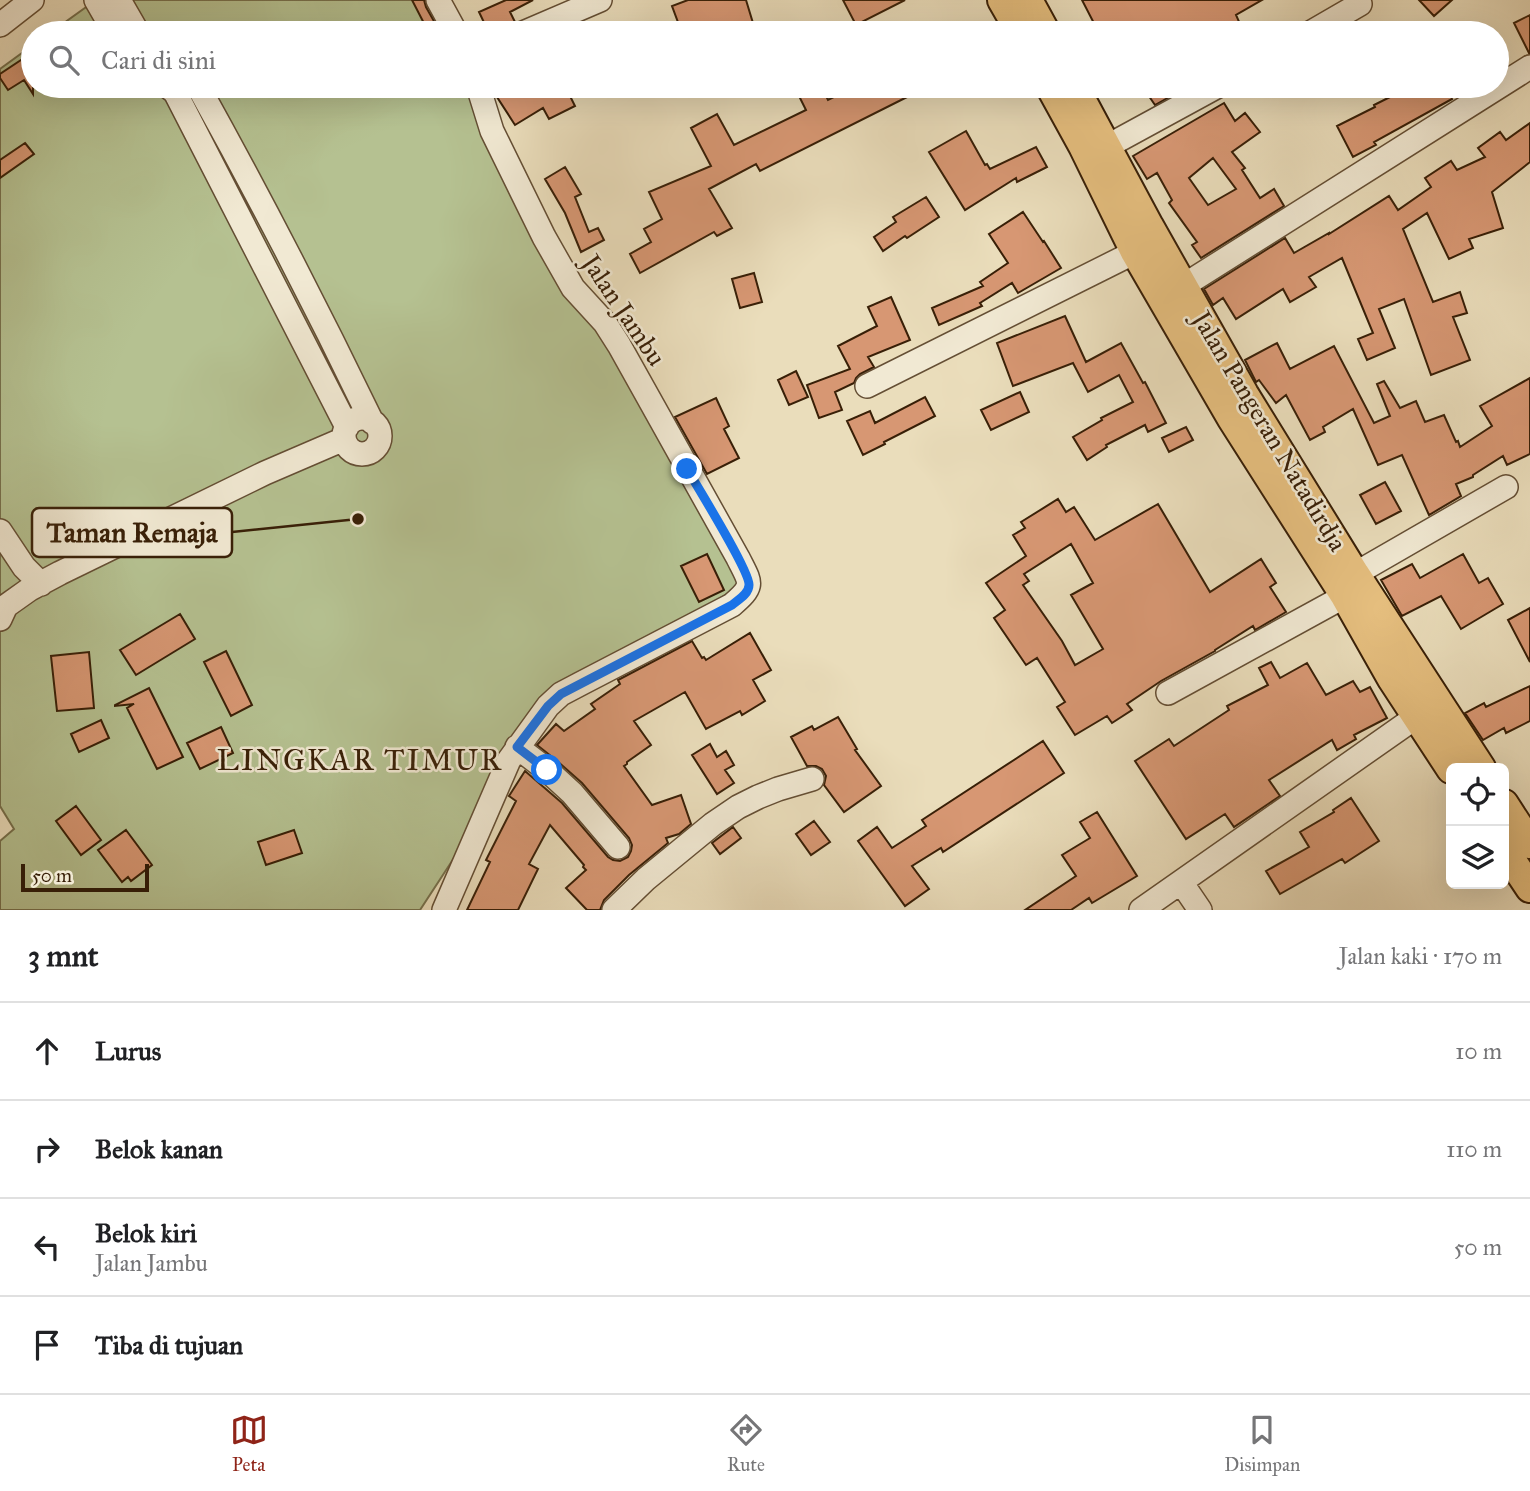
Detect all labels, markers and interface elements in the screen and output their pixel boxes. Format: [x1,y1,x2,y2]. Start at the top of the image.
search box [21,21,1509,98]
icon: search [45,41,83,79]
text: Cari di sini [101,44,216,76]
street label: Jalan Jambu [573,246,673,372]
street label: Jalan Pangeran Natadirdja [1184,303,1354,557]
route end [671,453,702,484]
callout: Taman Remaja [32,508,232,557]
text: Taman Remaja [46,515,219,550]
district label: LINGKAR TIMUR [217,742,503,778]
route start [531,754,562,785]
map controls [1446,763,1509,889]
button: locate [1446,763,1509,826]
button: layers [1446,826,1509,889]
scale bar [21,861,149,893]
text: 50 m [32,864,72,887]
text: 3 mnt [28,938,98,974]
text: Jalan kaki · 170 m [1339,942,1502,970]
icon: ahead [28,1032,66,1070]
text: Lurus [95,1035,161,1067]
text: 10 m [1455,1037,1502,1065]
icon: right [28,1130,66,1168]
text: Belok kanan [95,1133,223,1165]
text: 110 m [1446,1135,1502,1163]
text: Belok kiri [95,1217,197,1249]
icon: left [28,1228,66,1266]
text: 50 m [1454,1233,1502,1261]
text: Jalan Jambu [95,1249,208,1277]
icon: arrive [28,1326,66,1364]
text: Tiba di tujuan [95,1329,243,1361]
tab: Peta [230,1411,268,1476]
tab: Rute [727,1411,765,1476]
tab: Disimpan [1224,1411,1300,1476]

